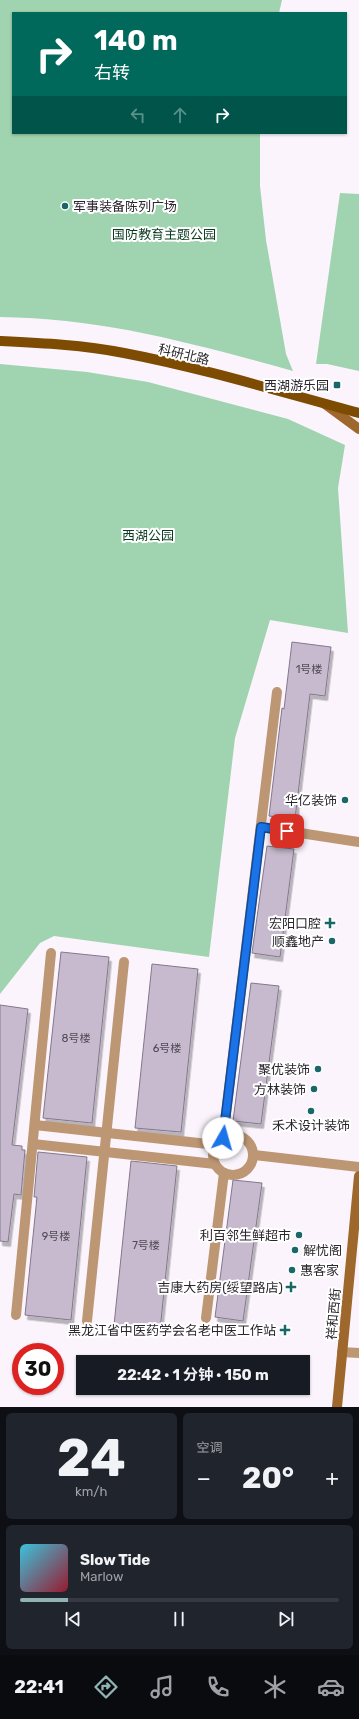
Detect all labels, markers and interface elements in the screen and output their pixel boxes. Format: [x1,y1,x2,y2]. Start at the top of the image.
text: 140 m [94,24,178,57]
icon: right [28,28,80,80]
text: 右转 [94,62,130,84]
icon: left [127,104,149,126]
icon: ahead [169,104,191,126]
icon: right [211,104,233,126]
place label: 军事装备陈列广场 [73,199,177,214]
marker: 军事装备陈列广场 [60,201,70,211]
park label: 国防教育主题公园 [112,227,216,242]
street label: 科研北路 [157,341,211,368]
place label: 西湖游乐园 [264,378,329,393]
marker: 西湖游乐园 [332,380,342,390]
park label: 西湖公园 [122,528,174,543]
house number: 1号楼 [296,663,322,676]
place label: 华亿装饰 [285,793,337,808]
marker: 华亿装饰 [340,795,350,805]
pin [270,814,304,848]
icon: arrive [276,820,298,842]
place label: 宏阳口腔 [269,916,321,931]
marker: 宏阳口腔 [324,917,336,929]
place label: 顺鑫地产 [272,934,324,949]
marker: 顺鑫地产 [327,936,337,946]
house number: 8号楼 [62,1032,91,1045]
house number: 6号楼 [153,1042,181,1055]
place label: 聚优装饰 [258,1062,310,1077]
marker: 聚优装饰 [313,1064,323,1074]
place label: 方林装饰 [254,1082,306,1097]
marker: 方林装饰 [309,1084,319,1094]
marker: 禾术设计装饰 [306,1106,316,1116]
position arrow [202,1117,244,1159]
place label: 禾术设计装饰 [272,1118,350,1133]
place label: 利百邻生鲜超市 [200,1228,291,1243]
house number: 9号楼 [42,1230,70,1243]
marker: 利百邻生鲜超市 [294,1230,304,1240]
house number: 7号楼 [132,1239,160,1252]
place label: 解忧阁 [303,1243,342,1258]
marker: 解忧阁 [290,1245,300,1255]
place label: 惠客家 [300,1263,339,1278]
marker: 惠客家 [287,1265,297,1275]
place label: 吉康大药房(绥望路店) [157,1280,283,1295]
marker: 吉康大药房(绥望路店) [286,1282,296,1292]
street label: 祥和西街 [324,1287,343,1341]
place label: 黑龙江省中医药学会名老中医工作站 [68,1323,276,1338]
marker: 黑龙江省中医药学会名老中医工作站 [279,1324,291,1336]
speed limit sign: 30 [12,1343,64,1395]
text: 22:42 · 1 分钟 · 150 m [117,1366,269,1384]
text: 24 [57,1427,126,1489]
text: 空调 [197,1440,223,1455]
text: 20° [242,1460,294,1496]
text: − [197,1465,211,1492]
text: + [325,1465,339,1492]
text: km/h [75,1484,107,1499]
text: Slow Tide [80,1551,150,1569]
text: Marlow [80,1569,123,1584]
icon: previous [62,1608,84,1630]
icon: pause [168,1608,190,1630]
icon: next [275,1608,297,1630]
icon: directions [92,1673,120,1701]
icon: music [148,1673,176,1701]
icon: phone [204,1673,232,1701]
icon: climate [261,1673,289,1701]
icon: car [317,1673,345,1701]
text: 22:41 [14,1676,64,1698]

